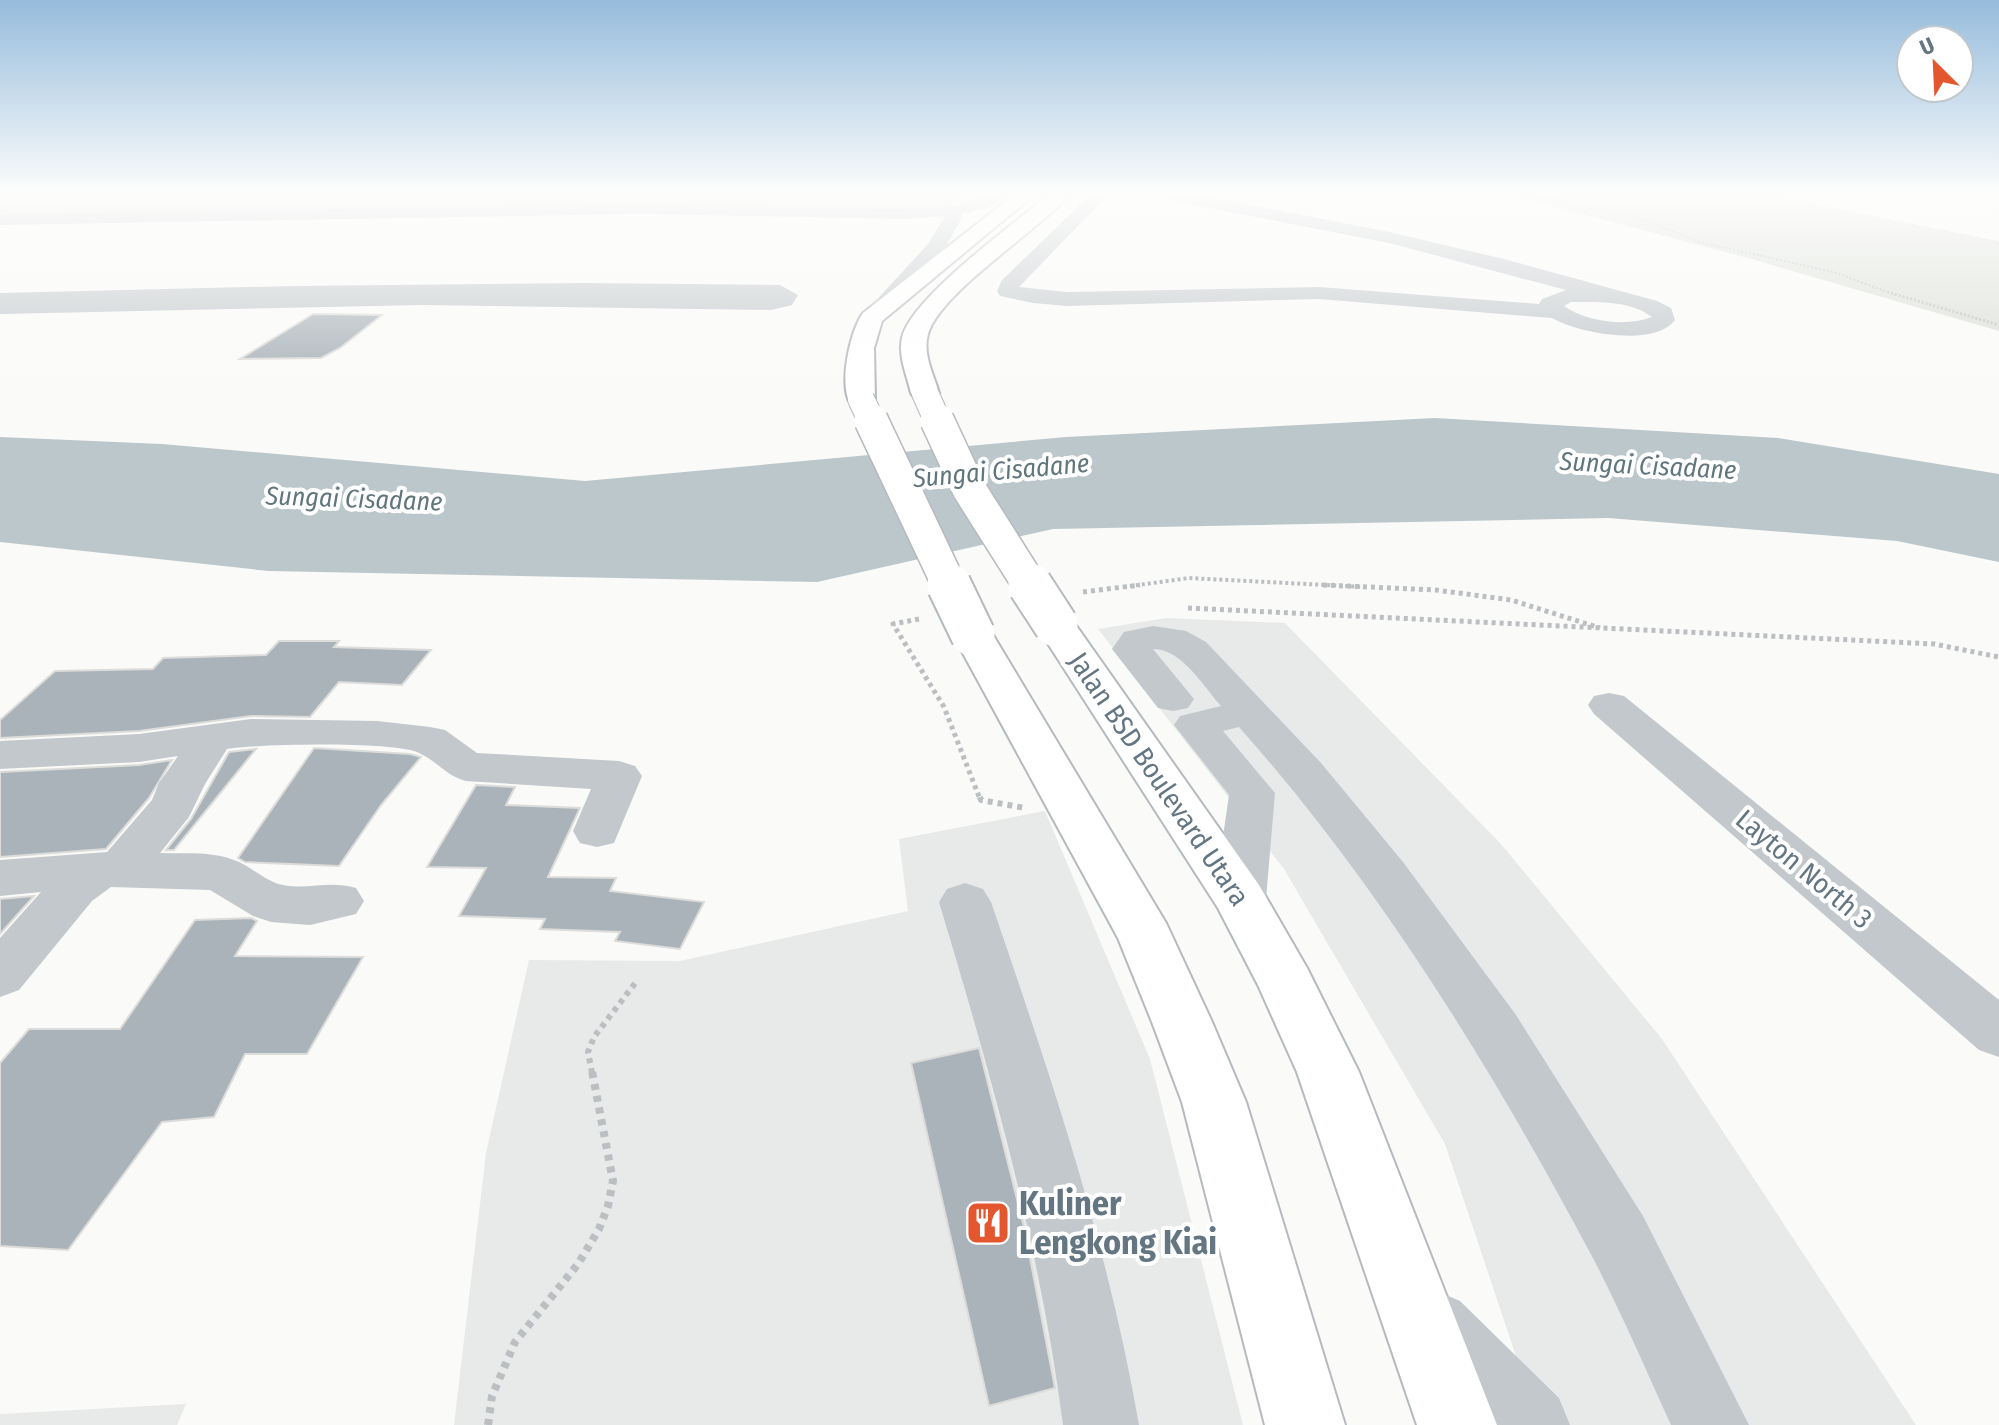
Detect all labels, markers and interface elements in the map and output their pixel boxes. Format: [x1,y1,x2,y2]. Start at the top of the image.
north arrow [1895,24,1975,104]
text: U [1916,31,1938,61]
water label: Sungai Cisadane [1558,446,1737,486]
water label: Sungai Cisadane [911,448,1090,494]
water label: Sungai Cisadane [264,480,443,518]
street label: Jalan BSD Boulevard Utara [1062,646,1256,912]
street label: Layton North 3 [1729,803,1879,935]
place label: Kuliner Lengkong Kiai [1019,1183,1217,1263]
restaurant icon: Kuliner Lengkong Kiai [964,1199,1012,1247]

